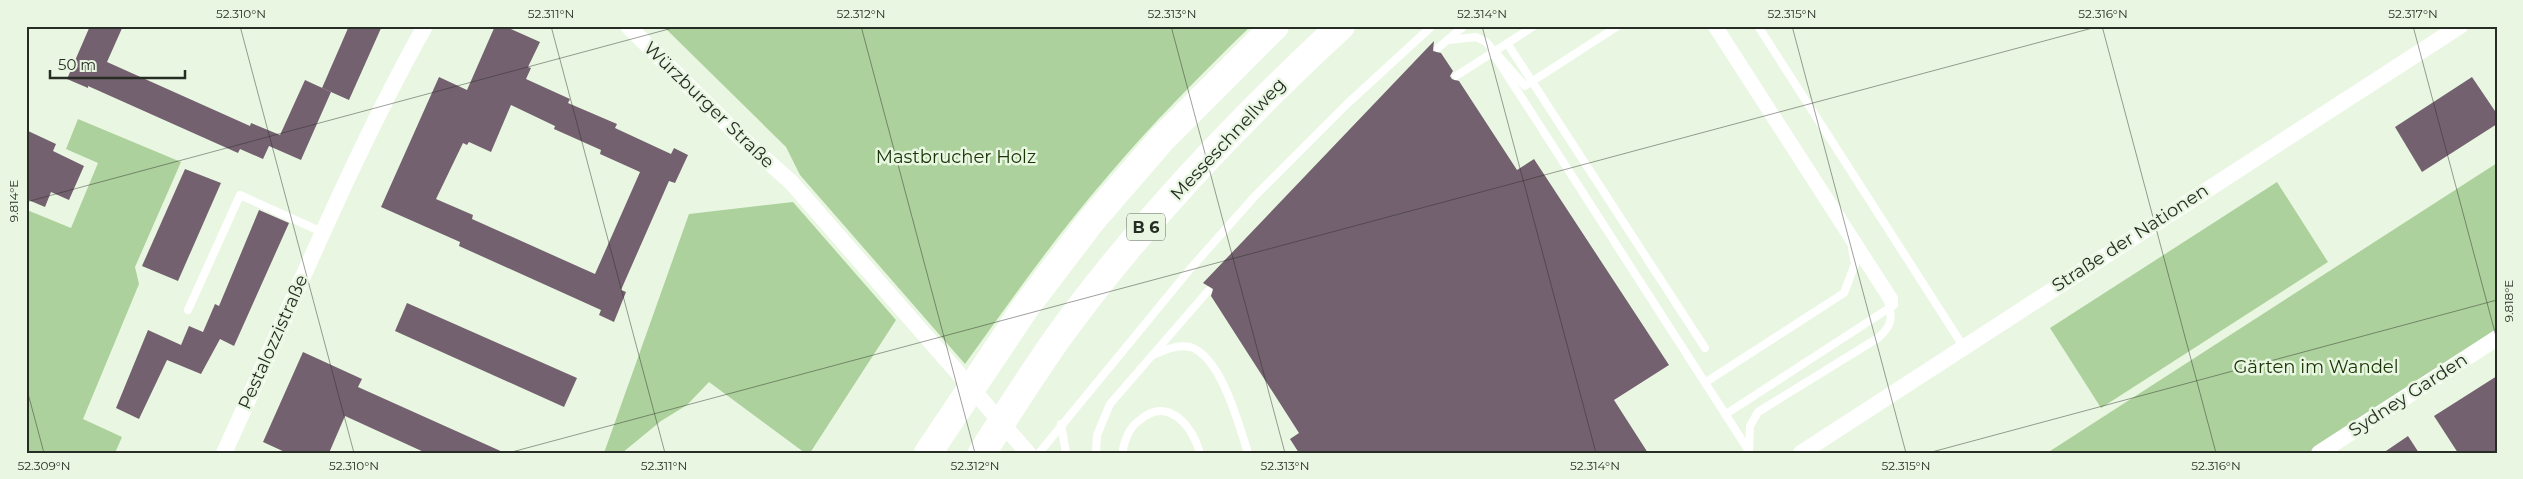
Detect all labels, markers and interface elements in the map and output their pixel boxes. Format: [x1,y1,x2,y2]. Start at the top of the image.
text: 52.310°N [216,6,266,21]
text: 52.311°N [528,6,574,21]
text: 52.312°N [836,6,886,21]
text: 52.313°N [1148,6,1196,21]
text: 52.314°N [1457,6,1507,21]
text: 52.315°N [1768,6,1816,21]
text: 52.316°N [2078,6,2128,21]
text: 52.317°N [2388,6,2438,21]
street label: Würzburger Straße [639,37,779,173]
scale bar [50,48,185,80]
text: 50 m [58,55,96,74]
street label: Messeschnellweg [1166,73,1290,205]
park label: Mastbrucher Holz [876,146,1036,168]
street label: Straße der Nationen [2048,179,2212,297]
text: 9.814°E [6,180,21,222]
road number: B 6 [1127,213,1165,240]
street label: Pestalozzistraße [233,271,313,413]
text: 9.818°E [2501,280,2516,322]
street label: Sydney Garden [2345,348,2471,442]
park label: Gärten im Wandel [2233,356,2399,378]
text: 52.309°N [17,458,71,473]
text: 52.310°N [329,458,379,473]
text: 52.311°N [641,458,687,473]
text: 52.312°N [950,458,1000,473]
text: 52.313°N [1261,458,1309,473]
text: 52.314°N [1570,458,1620,473]
text: 52.315°N [1882,458,1930,473]
text: 52.316°N [2191,458,2241,473]

